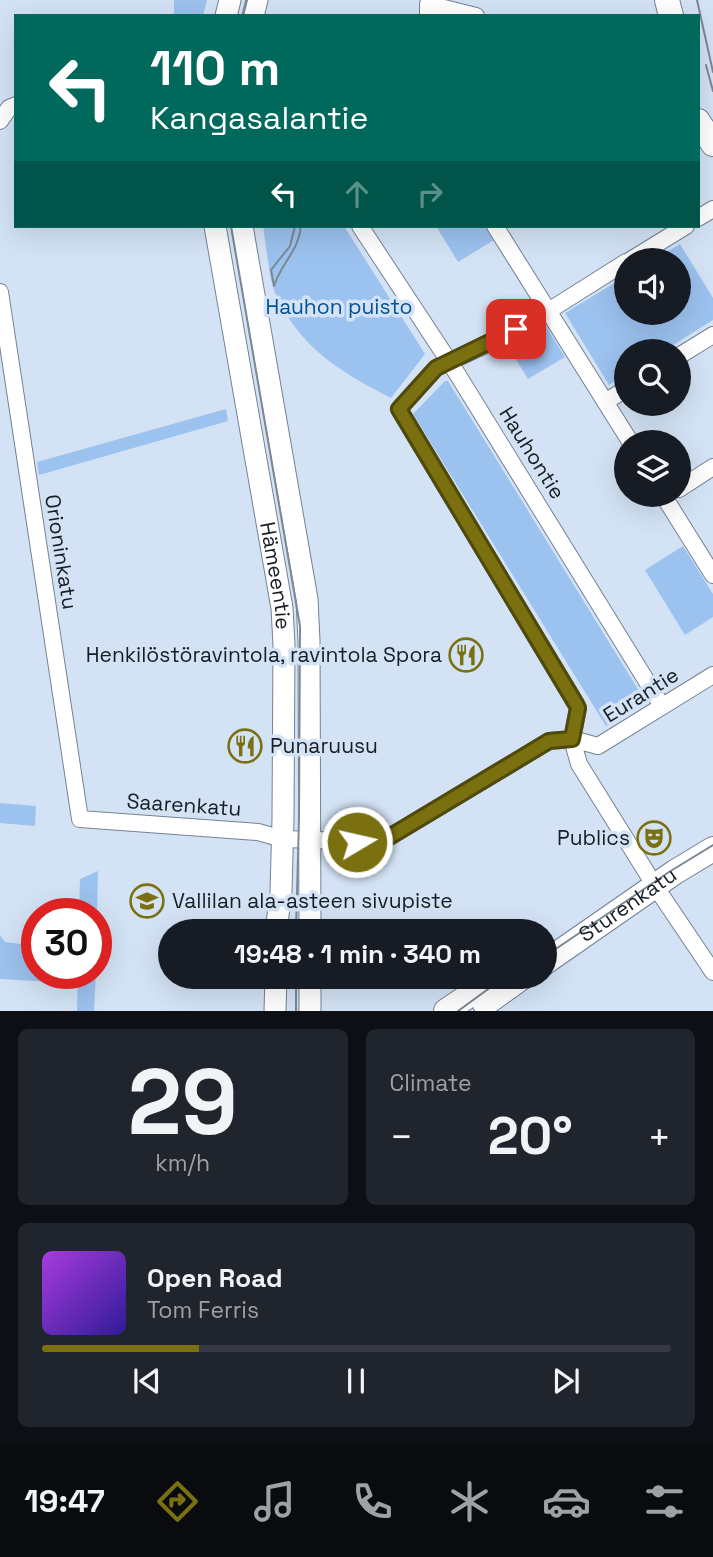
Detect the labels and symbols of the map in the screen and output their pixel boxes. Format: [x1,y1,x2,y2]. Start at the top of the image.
park label: Hauhon puisto [265,293,413,320]
pin [486,299,546,359]
street label: Hauhontie [493,401,571,504]
street label: Orioninkatu [39,493,84,611]
street label: Hämeentie [254,520,297,630]
restaurant icon: Henkilöstöravintola, ravintola Spora [447,636,485,674]
place label: Henkilöstöravintola, ravintola Spora [86,641,442,668]
street label: Eurantie [598,661,684,728]
restaurant icon: Punaruusu [226,727,264,765]
place label: Punaruusu [270,732,378,759]
street label: Saarenkatu [126,787,242,822]
position arrow [320,805,394,879]
theatre icon: Publics [635,819,673,857]
place label: Publics [557,824,630,851]
street label: Sturenkatu [573,861,682,948]
school or university icon: Vallilan ala-asteen sivupiste [128,882,166,920]
place label: Vallilan ala-asteen sivupiste [172,887,453,914]
speed limit sign: 30 [21,898,112,989]

